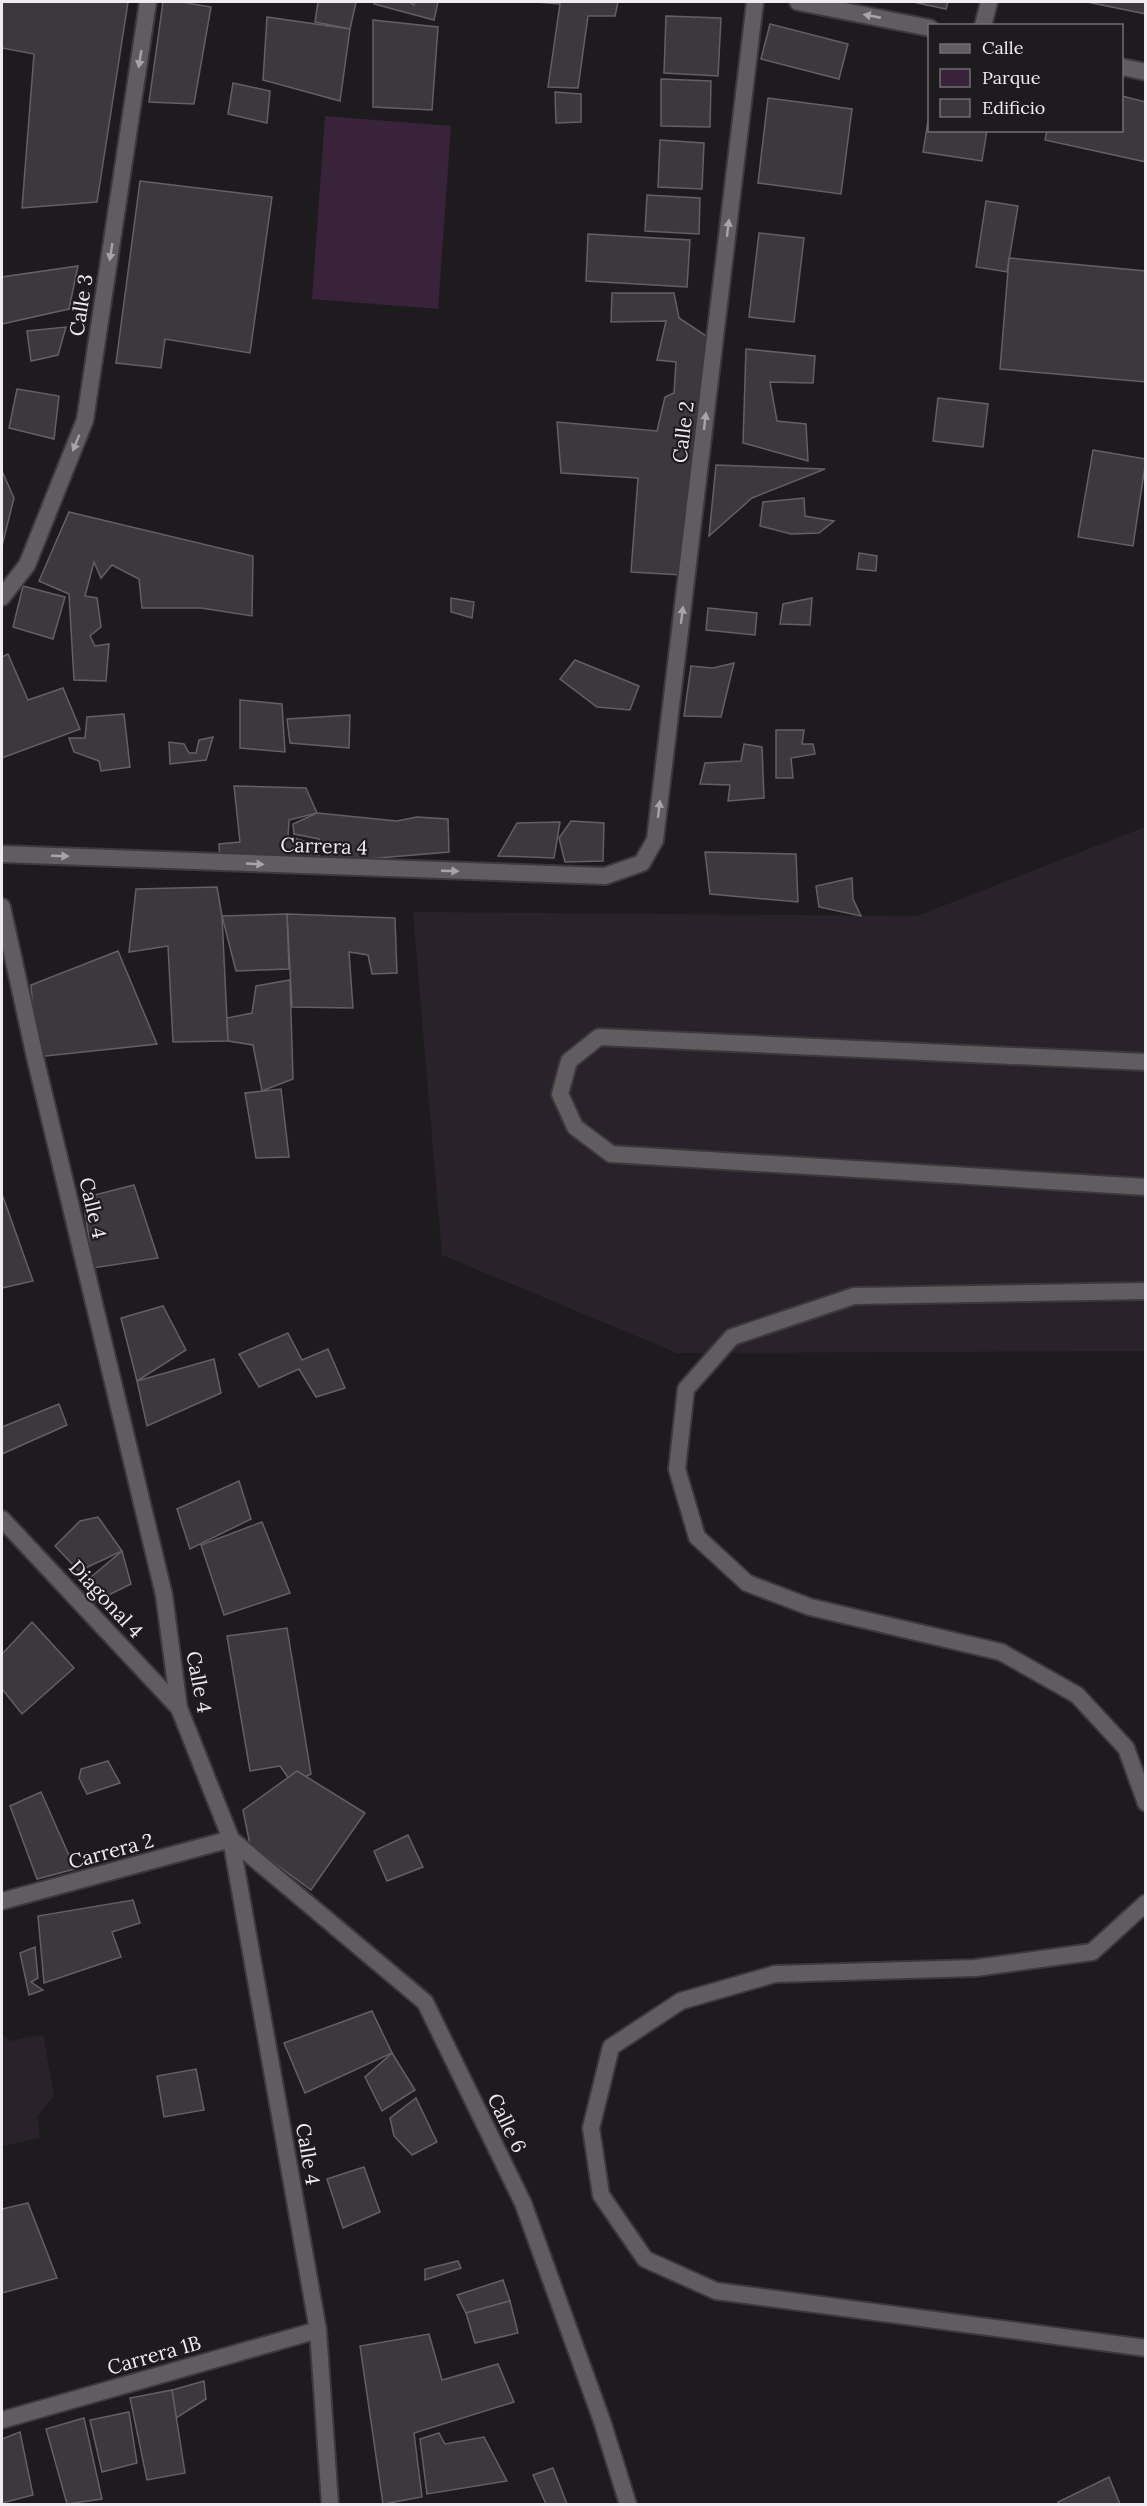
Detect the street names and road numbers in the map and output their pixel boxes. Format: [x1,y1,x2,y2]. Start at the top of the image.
street label: Calle 3 [63,272,98,338]
street label: Calle 2 [666,400,699,464]
street label: Carrera 4 [280,831,368,860]
street label: Calle 4 [74,1175,113,1241]
street label: Diagonal 4 [64,1554,149,1643]
street label: Calle 4 [181,1649,218,1715]
street label: Carrera 2 [66,1827,156,1874]
street label: Calle 6 [482,2089,532,2157]
street label: Calle 4 [291,2121,326,2187]
street label: Carrera 1B [104,2329,204,2380]

